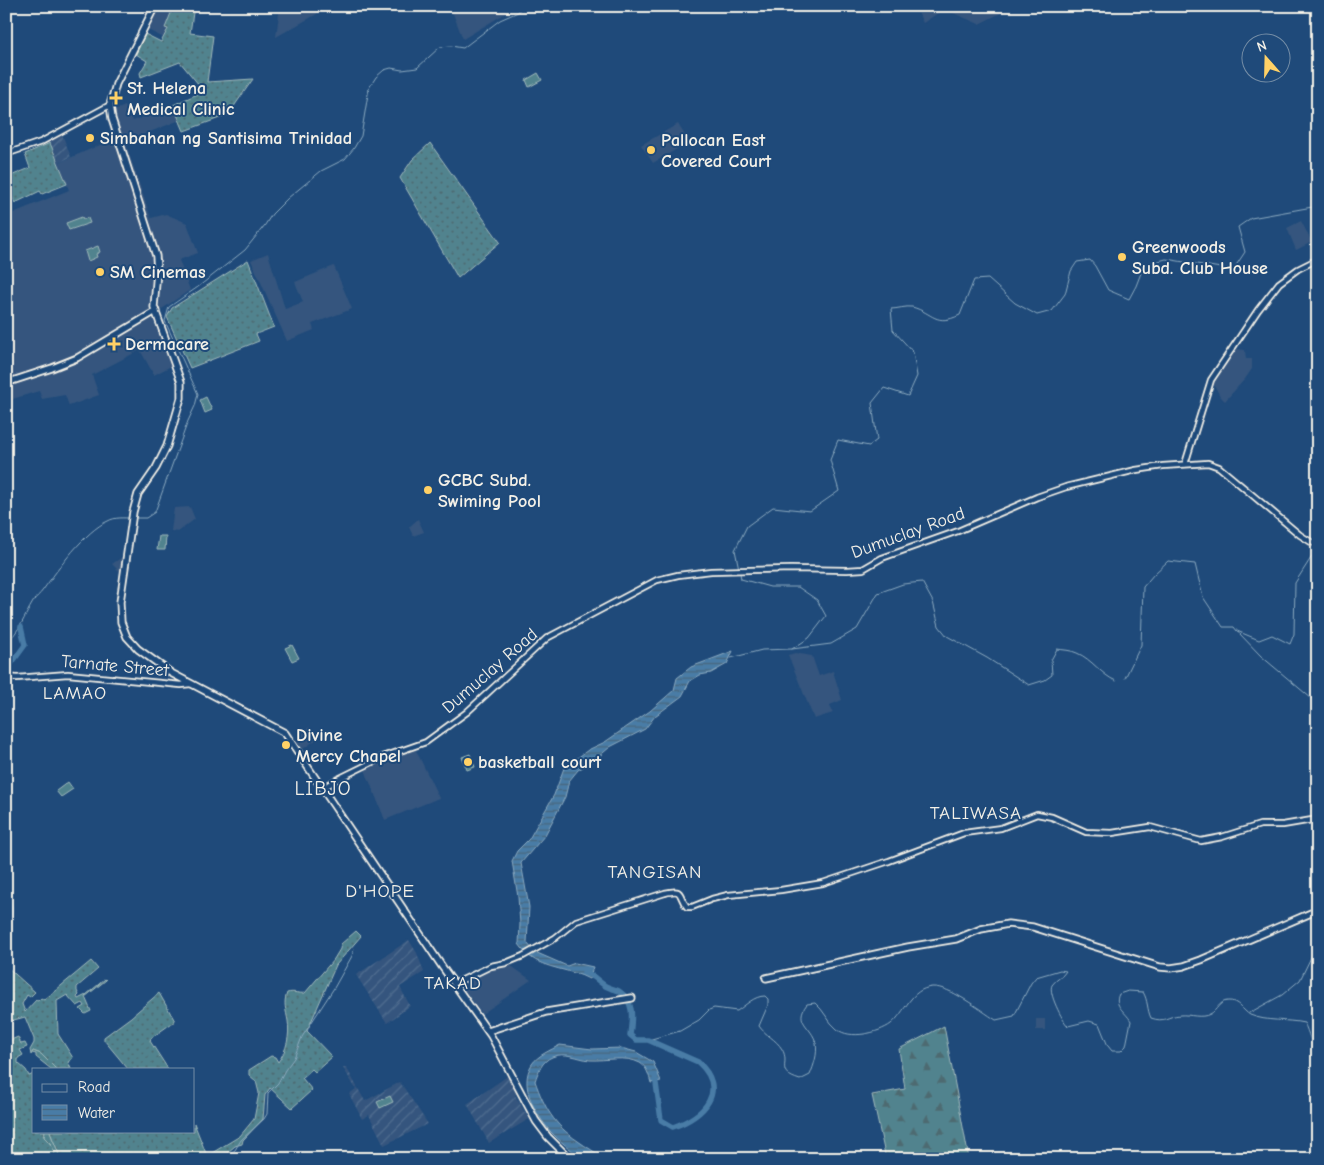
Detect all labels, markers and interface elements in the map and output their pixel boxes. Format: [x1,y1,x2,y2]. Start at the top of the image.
north arrow [1242,32,1292,82]
text: N [1255,37,1269,56]
place label: St. Helena Medical Clinic [127,78,235,120]
marker: St. Helena Medical Clinic [109,91,123,105]
place label: Simbahan ng Santisima Trinidad [100,128,352,149]
place label: Pallocan East Covered Court [661,130,772,172]
marker: Simbahan ng Santisima Trinidad [84,132,96,144]
marker: Pallocan East Covered Court [645,144,657,156]
place label: Greenwoods Subd. Club House [1132,237,1268,279]
marker: Greenwoods Subd. Club House [1116,251,1128,263]
place label: SM Cinemas [110,262,206,283]
marker: SM Cinemas [94,266,106,278]
place label: Dermacare [125,334,209,355]
marker: Dermacare [107,337,121,351]
place label: GCBC Subd. Swiming Pool [438,470,541,512]
marker: GCBC Subd. Swiming Pool [422,484,434,496]
street label: Dumuclay Road [848,503,968,563]
street label: Dumuclay Road [438,624,542,718]
street label: Tarnate Street [60,651,171,681]
district label: LAMAO [43,682,107,704]
place label: Divine Mercy Chapel [296,725,401,767]
marker: Divine Mercy Chapel [280,739,292,751]
place label: basketball court [478,752,602,773]
marker: basketball court [462,756,474,768]
district label: LIBJO [294,777,352,800]
district label: TALIWASA [930,802,1022,824]
district label: TANGISAN [608,861,702,883]
district label: D'HOPE [345,880,415,902]
district label: TAKAD [424,972,482,994]
legend [32,1068,195,1132]
text: Road [78,1078,110,1096]
text: Water [78,1104,115,1122]

